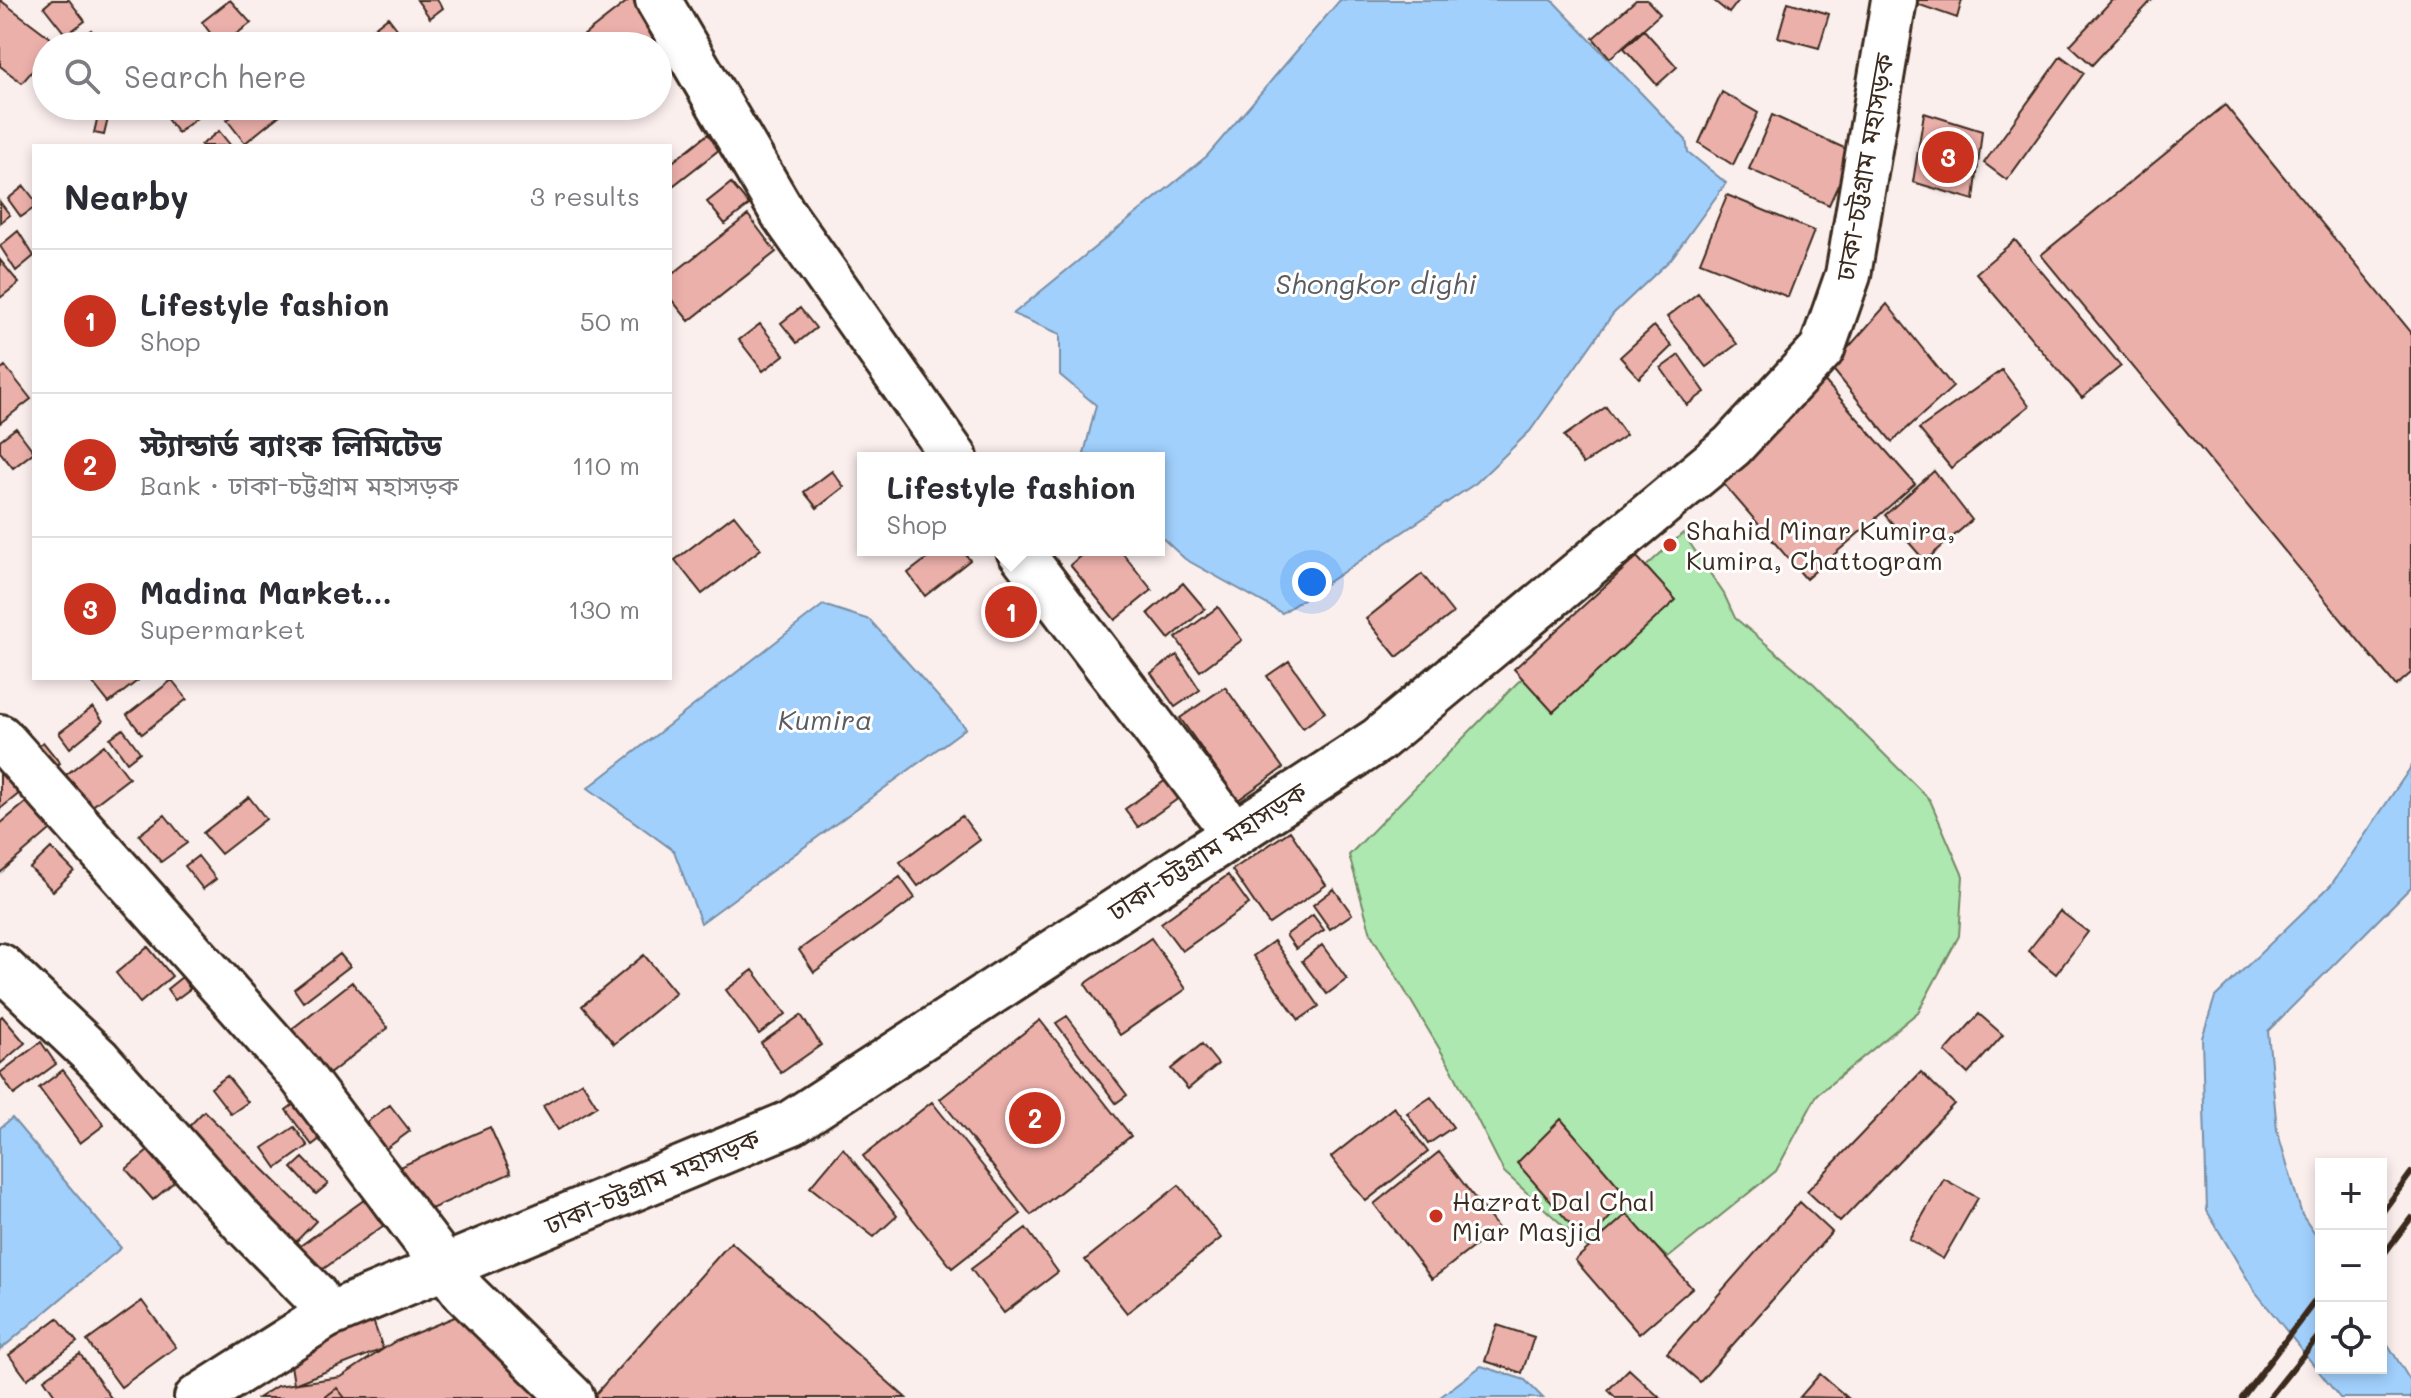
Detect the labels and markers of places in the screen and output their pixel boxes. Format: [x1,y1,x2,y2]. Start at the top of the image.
pin: 3 [1922,127,1974,187]
place label: Shahid Minar Kumira, Kumira, Chattogram [1686,513,1955,577]
marker: Shahid Minar Kumira, Kumira, Chattogram [1661,536,1679,554]
pin: 1 [985,582,1037,642]
pin: 2 [1009,1088,1061,1148]
place label: Hazrat Dal Chal Miar Masjid [1452,1184,1655,1248]
marker: Hazrat Dal Chal Miar Masjid [1427,1207,1445,1225]

